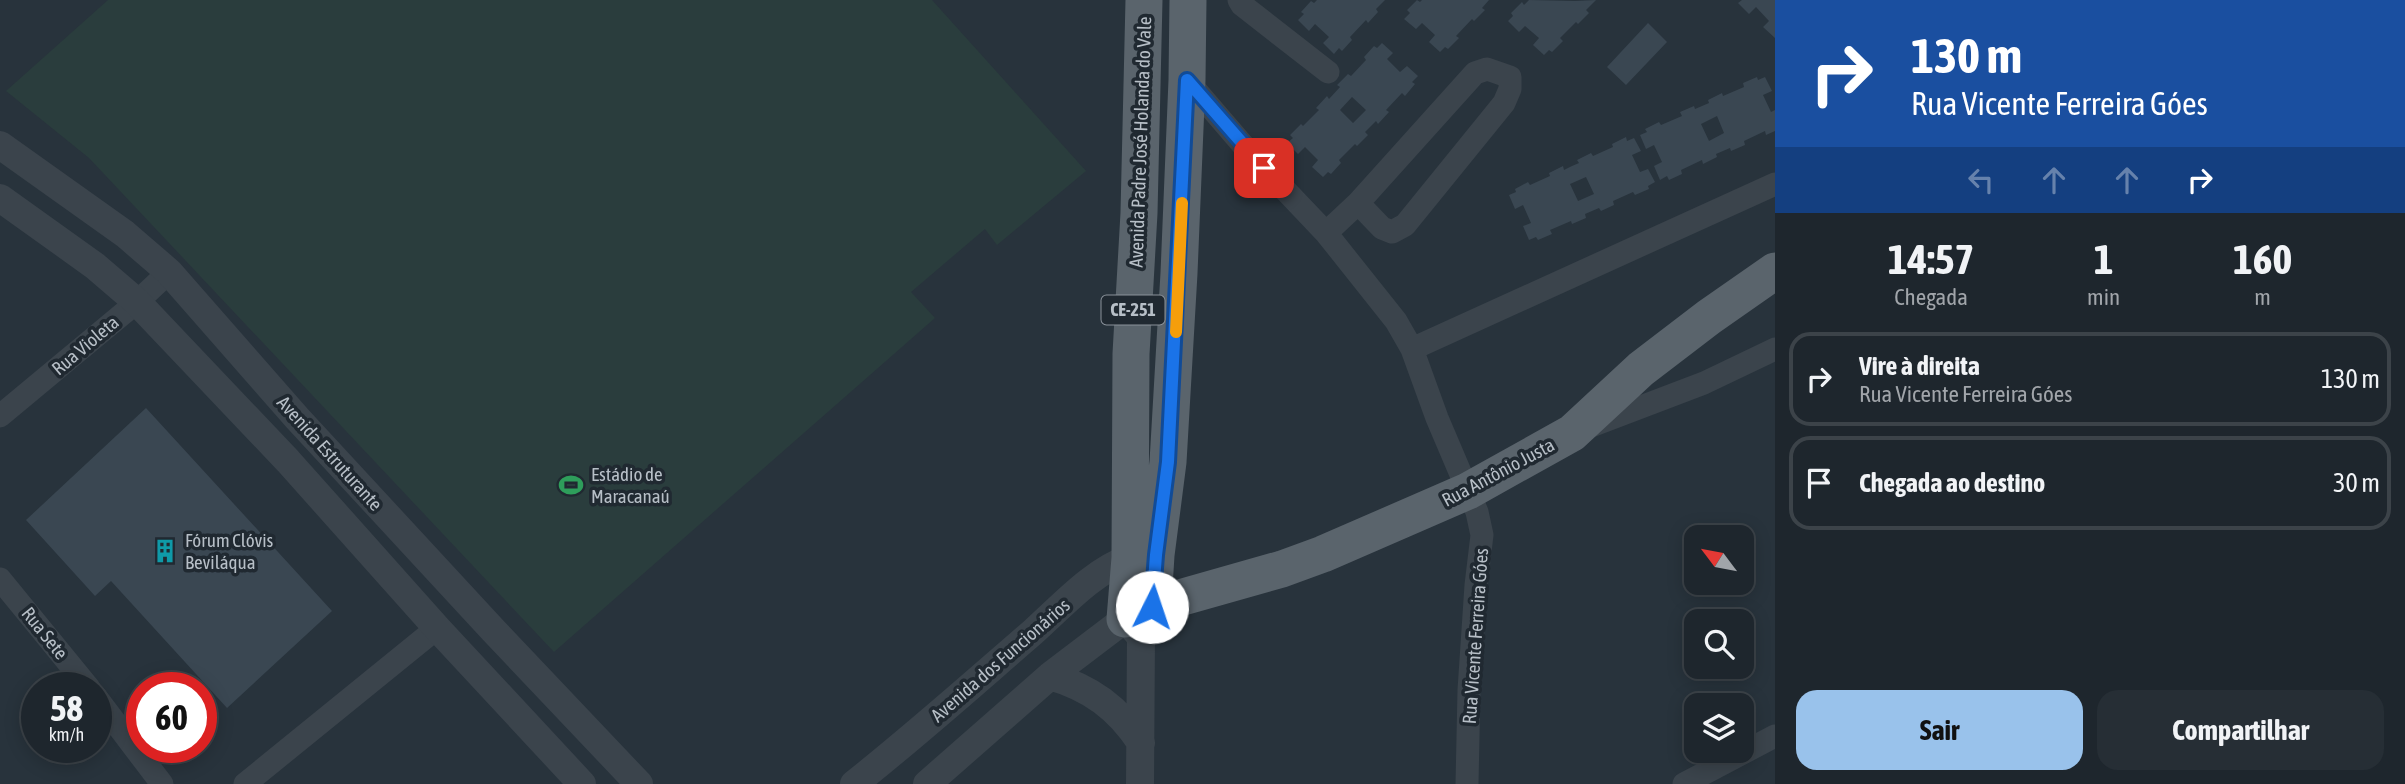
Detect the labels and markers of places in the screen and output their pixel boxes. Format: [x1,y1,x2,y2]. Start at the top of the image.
pin [1234,138,1294,198]
place label: Estádio de Maracanaú [591,463,670,507]
sports icon: Estádio de Maracanaú [557,471,585,499]
place label: Fórum Clóvis Beviláqua [185,529,274,573]
building icon: Fórum Clóvis Beviláqua [151,537,179,565]

